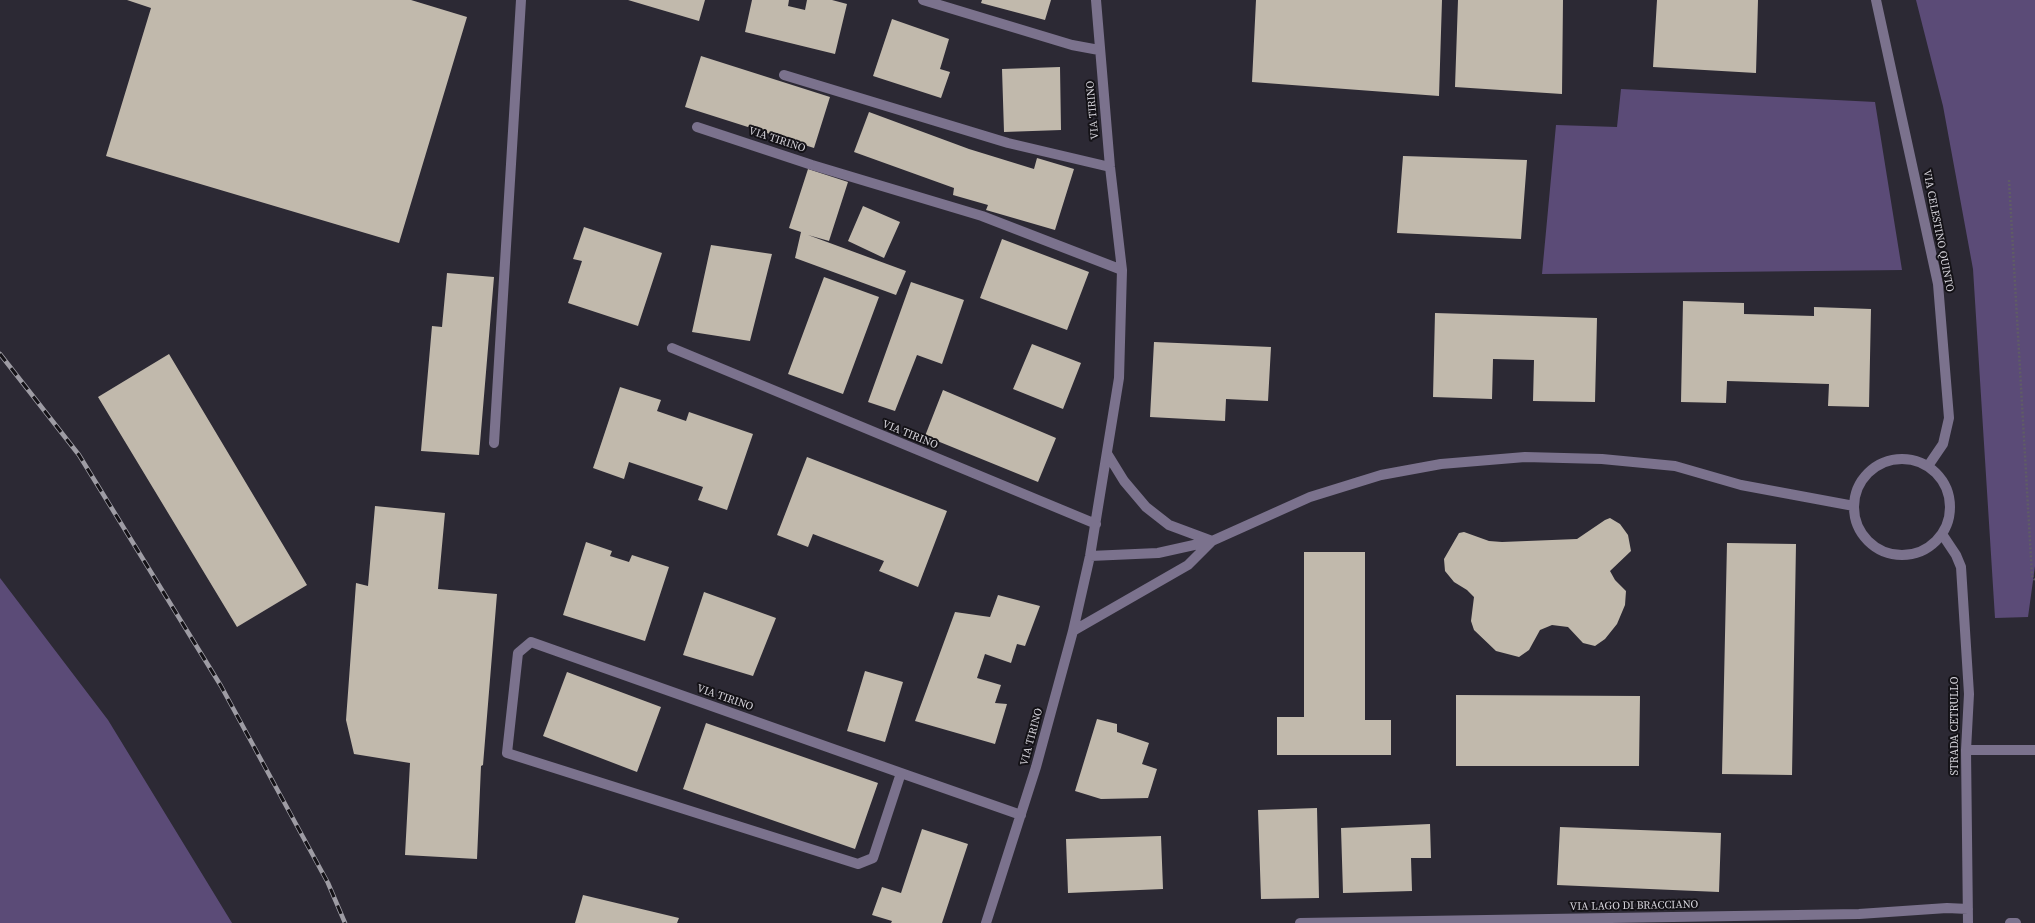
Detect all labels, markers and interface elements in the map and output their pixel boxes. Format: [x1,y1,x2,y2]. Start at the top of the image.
street label: VIA TIRINO [1084,80,1102,140]
street label: VIA TIRINO [747,125,807,155]
street label: VIA CELESTINO QUINTO [1920,169,1956,293]
street label: VIA TIRINO [880,418,940,452]
street label: STRADA CETRULLO [1948,677,1962,775]
street label: VIA TIRINO [695,682,755,714]
street label: VIA TIRINO [1018,707,1046,767]
street label: VIA LAGO DI BRACCIANO [1570,898,1698,914]

